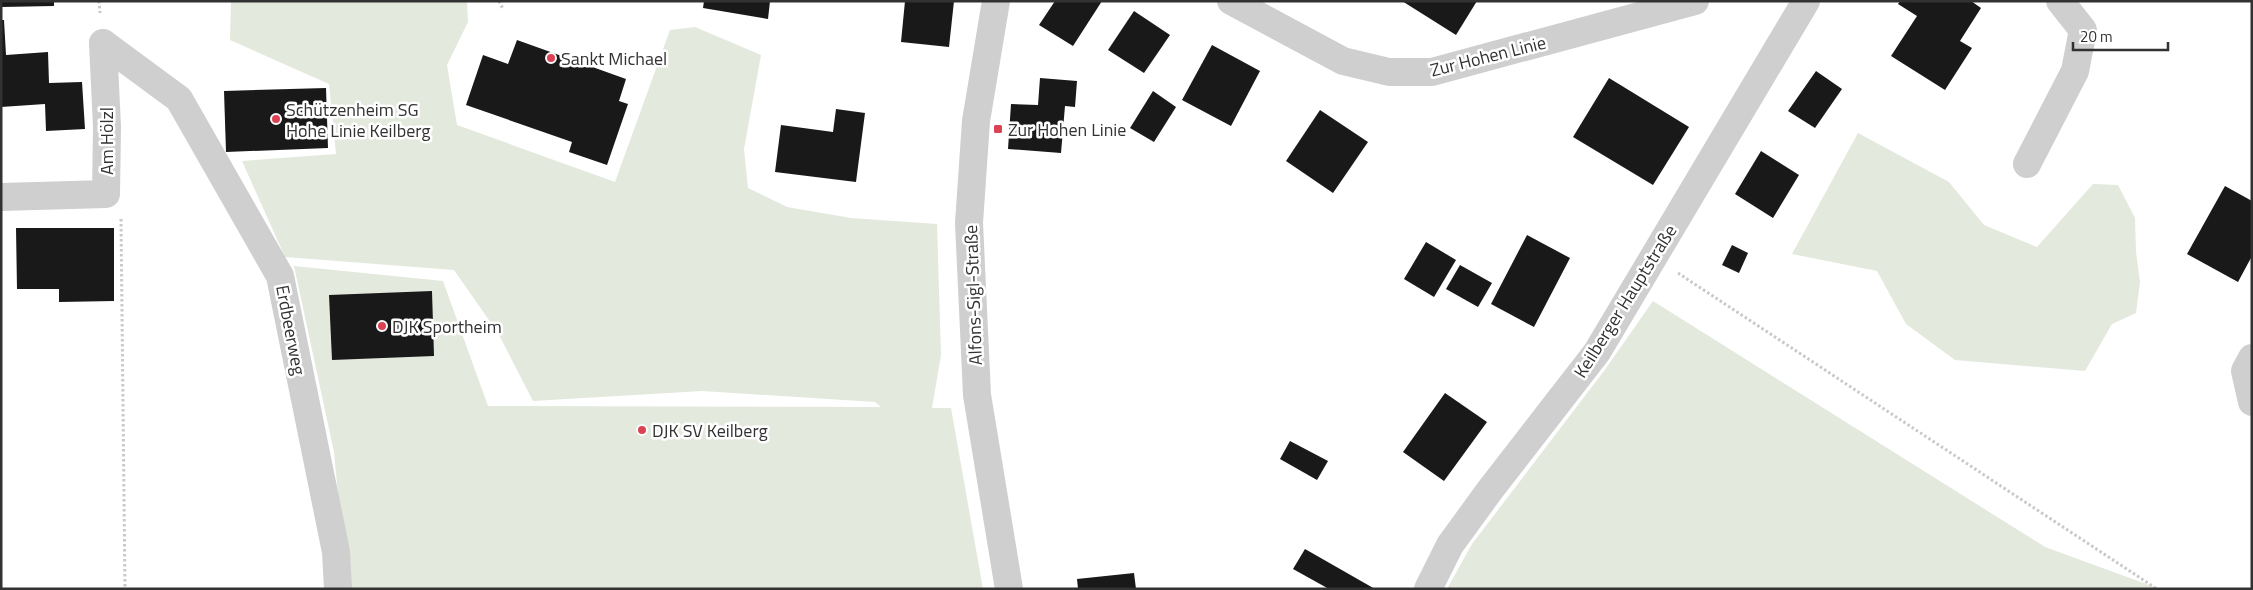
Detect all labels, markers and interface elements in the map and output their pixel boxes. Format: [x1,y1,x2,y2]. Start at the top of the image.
scale bar [2073,20,2168,52]
text: 20 m [2080,25,2113,48]
street label: Zur Hohen Linie [1427,29,1549,83]
place label: Sankt Michael [561,45,667,72]
marker: Sankt Michael [545,52,557,64]
place label: Schützenheim SG Hohe Linie Keilberg [286,96,431,144]
street label: Am Hölzl [93,107,120,175]
marker: Schützenheim SG Hohe Linie Keilberg [270,113,282,125]
place label: Zur Hohen Linie [1008,116,1126,143]
marker: Zur Hohen Linie [992,123,1004,135]
street label: Keilberger Hauptstraße [1567,219,1683,383]
street label: Alfons-Sigl-Straße [957,224,989,366]
street label: Erdbeerweg [269,283,313,377]
place label: DJK Sportheim [392,313,502,340]
marker: DJK Sportheim [376,320,388,332]
place label: DJK SV Keilberg [652,417,768,444]
marker: DJK SV Keilberg [636,424,648,436]

